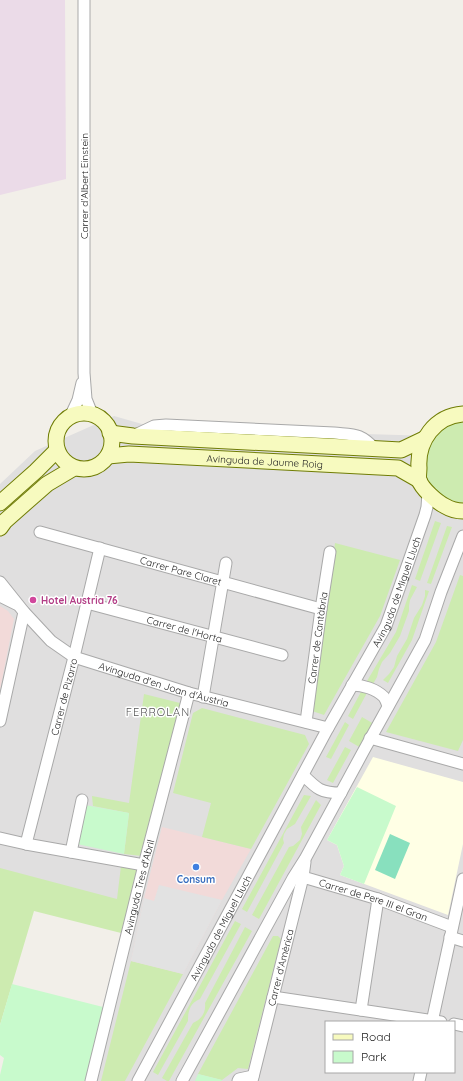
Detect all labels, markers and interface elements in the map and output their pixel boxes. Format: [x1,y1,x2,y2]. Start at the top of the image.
street label: Carrer d'Albert Einstein [78,133,91,239]
street label: Avinguda de Jaume Roig [206,452,323,471]
street label: Avinguda de Miguel Lluch [369,535,424,649]
street label: Carrer Pare Claret [139,553,224,588]
street label: Carrer de Cantàbria [305,591,330,685]
place label: Hotel Austria 76 [41,594,118,607]
marker: Hotel Austria 76 [28,595,38,605]
street label: Carrer de l'Horta [145,613,224,645]
street label: Carrer de Pizarro [48,657,80,737]
street label: Avinguda d'en Joan d'Àustria [97,659,230,709]
district label: FERROLAN [126,705,190,719]
street label: Avinguda Tres d'Abril [121,838,157,936]
marker: Consum [191,862,201,872]
place label: Consum [177,873,215,886]
street label: Avinguda de Miguel Lluch [187,873,254,983]
street label: Carrer de Pere III el Gran [317,876,430,924]
street label: Carrer d'Amèrica [265,928,296,1007]
legend [325,1021,455,1073]
text: Road [361,1029,391,1044]
text: Park [361,1049,386,1064]

